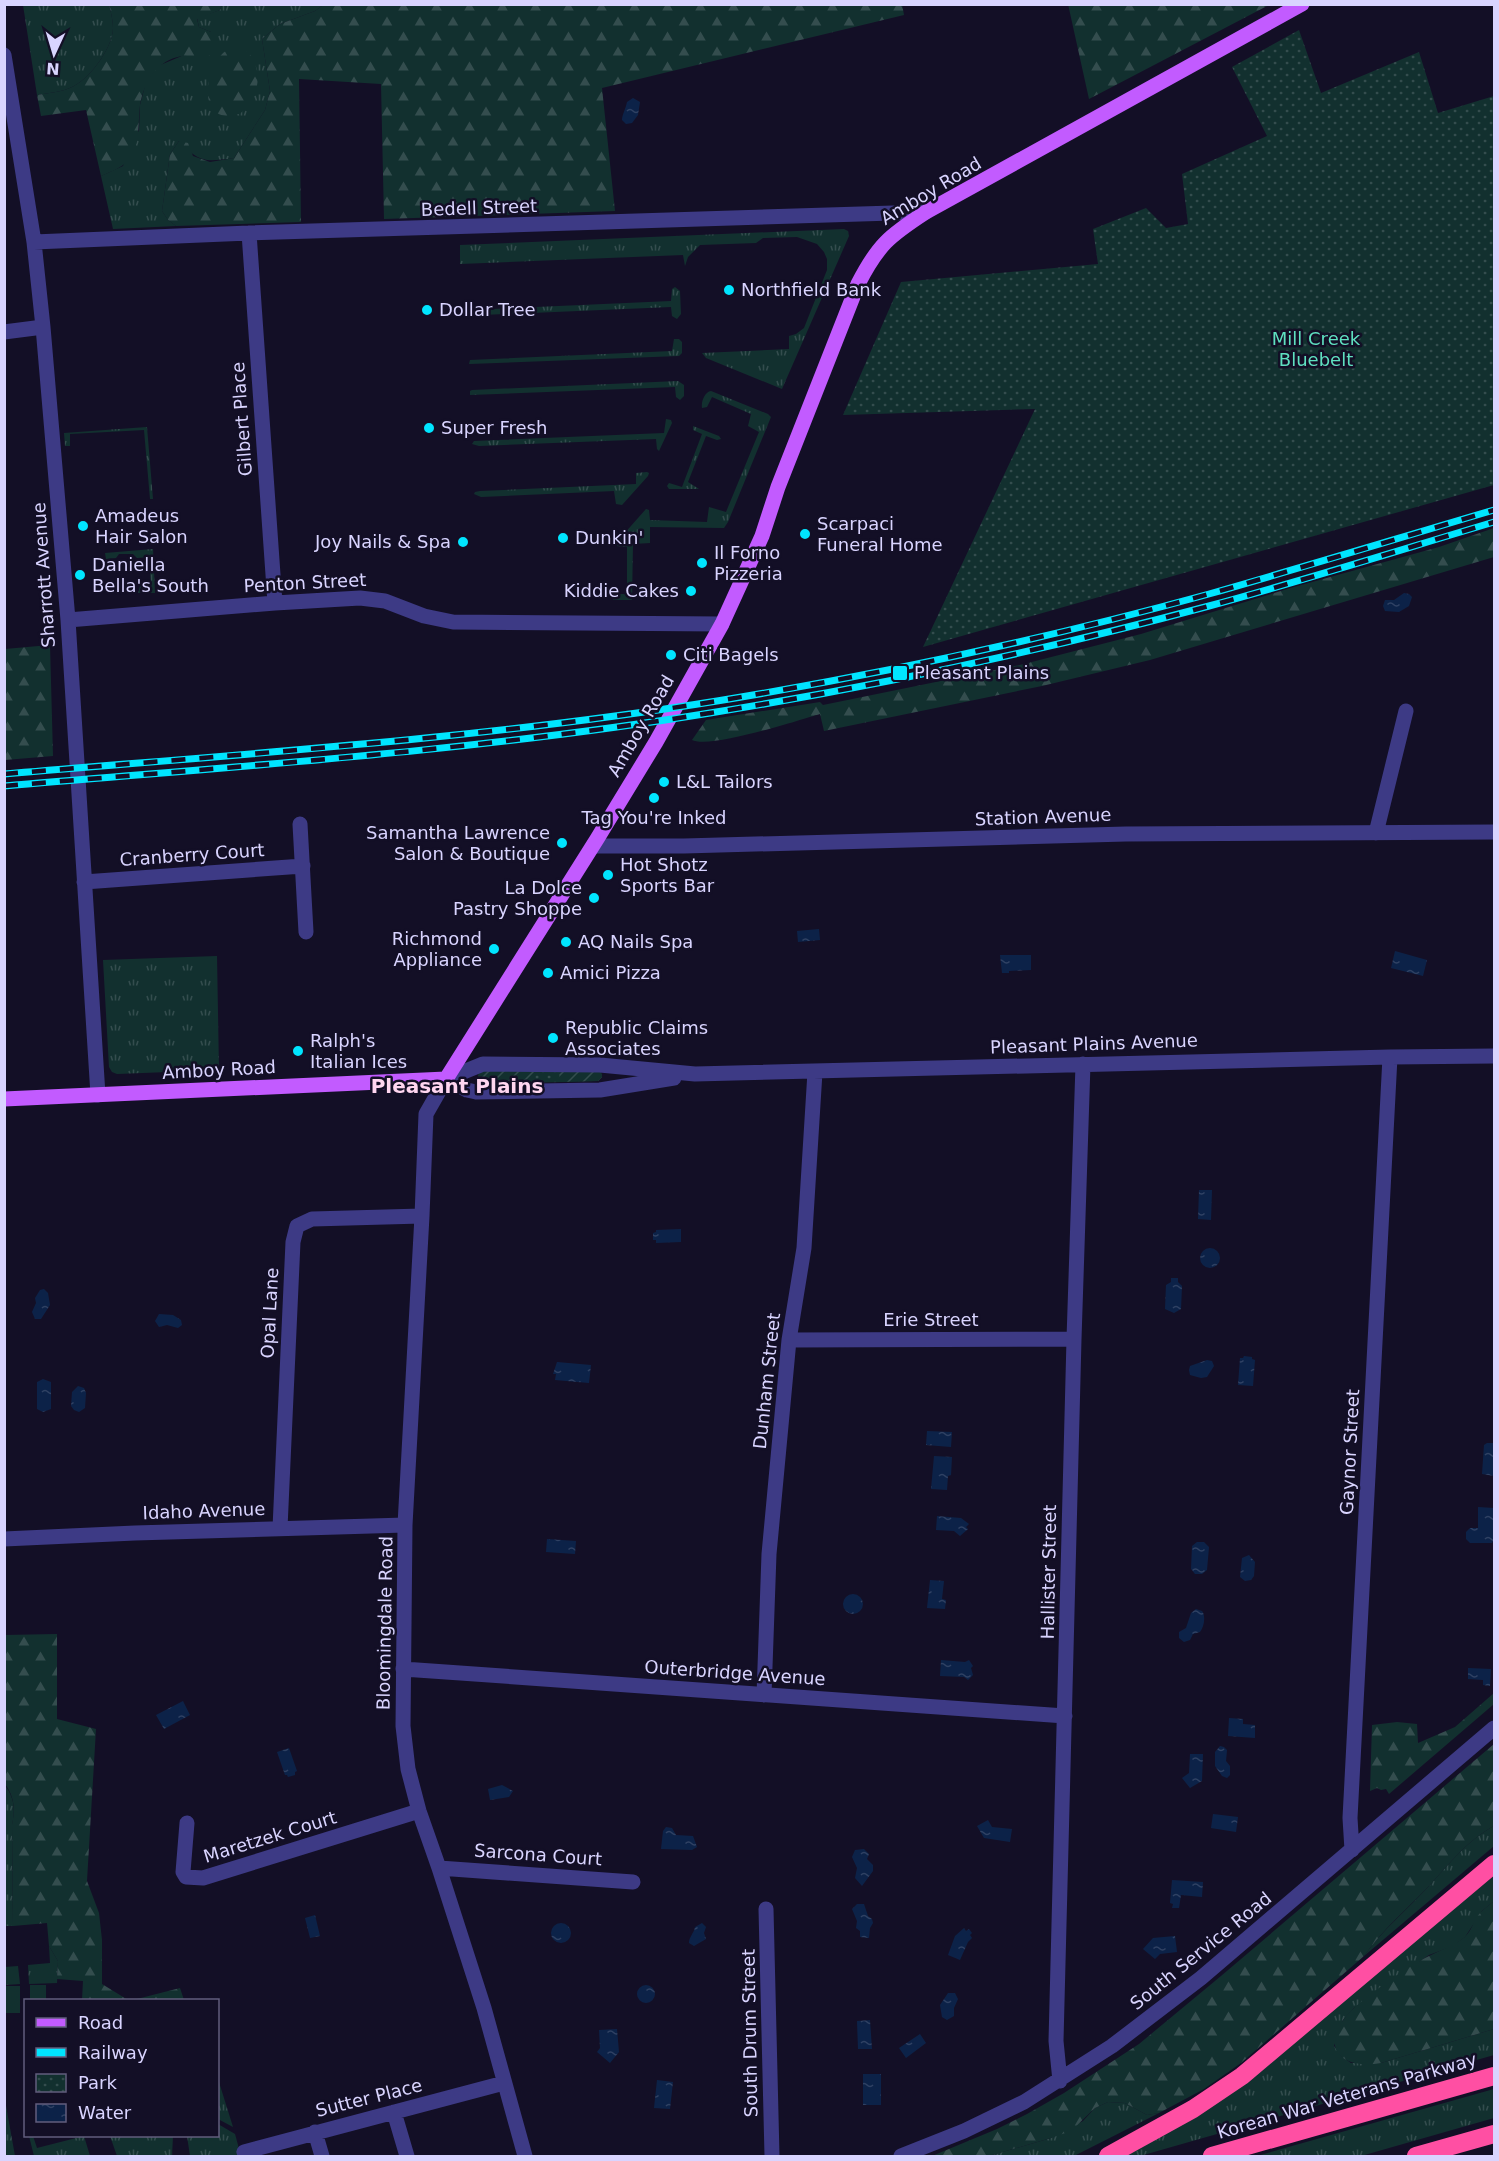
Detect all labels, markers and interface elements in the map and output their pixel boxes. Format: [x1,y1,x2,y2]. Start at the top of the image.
north arrow [24,24,84,84]
text: N [46,59,60,78]
street label: Amboy Road [877,152,985,229]
street label: Bedell Street [420,195,537,220]
place label: Northfield Bank [741,279,882,300]
marker: Northfield Bank [722,283,736,297]
place label: Dollar Tree [439,299,536,320]
marker: Dollar Tree [420,303,434,317]
park label: Mill Creek Bluebelt [1272,328,1361,370]
street label: Gilbert Place [227,361,256,477]
place label: Super Fresh [441,417,547,438]
marker: Super Fresh [422,421,436,435]
street label: Sharrott Avenue [28,502,59,648]
place label: Amadeus Hair Salon [95,505,188,547]
place label: Scarpaci Funeral Home [817,513,943,555]
marker: Amadeus Hair Salon [76,519,90,533]
place label: Dunkin' [575,527,643,548]
marker: Scarpaci Funeral Home [798,527,812,541]
place label: Joy Nails & Spa [314,531,451,552]
marker: Dunkin' [556,531,570,545]
marker: Joy Nails & Spa [456,535,470,549]
place label: Il Forno Pizzeria [714,542,783,584]
place label: Daniella Bella's South [92,554,209,596]
marker: Il Forno Pizzeria [695,556,709,570]
marker: Daniella Bella's South [73,568,87,582]
street label: Penton Street [243,569,367,596]
place label: Kiddie Cakes [564,580,679,601]
marker: Kiddie Cakes [684,584,698,598]
place label: Citi Bagels [683,644,779,665]
marker: Citi Bagels [664,648,678,662]
place label: Pleasant Plains [914,662,1049,683]
marker: Pleasant Plains [891,664,909,682]
street label: Amboy Road [603,671,678,780]
place label: L&L Tailors [676,771,773,792]
marker: L&L Tailors [657,775,671,789]
marker: Tag You're Inked [647,791,661,805]
street label: Station Avenue [974,804,1112,829]
place label: Tag You're Inked [581,807,726,828]
place label: Samantha Lawrence Salon & Boutique [366,822,550,864]
marker: Samantha Lawrence Salon & Boutique [555,836,569,850]
street label: Cranberry Court [119,839,265,870]
place label: Hot Shotz Sports Bar [620,854,715,896]
marker: Hot Shotz Sports Bar [601,868,615,882]
place label: La Dolce Pastry Shoppe [453,877,582,919]
marker: La Dolce Pastry Shoppe [587,891,601,905]
place label: Richmond Appliance [392,928,482,970]
place label: AQ Nails Spa [578,931,693,952]
marker: AQ Nails Spa [559,935,573,949]
marker: Richmond Appliance [487,942,501,956]
place label: Amici Pizza [560,962,661,983]
marker: Amici Pizza [541,966,555,980]
place label: Republic Claims Associates [565,1017,708,1059]
street label: Pleasant Plains Avenue [990,1029,1198,1058]
place label: Ralph's Italian Ices [310,1030,407,1072]
marker: Republic Claims Associates [546,1031,560,1045]
marker: Ralph's Italian Ices [291,1044,305,1058]
street label: Amboy Road [162,1056,276,1083]
district label: Pleasant Plains [371,1074,543,1098]
street label: Opal Lane [257,1267,282,1359]
street label: Erie Street [883,1309,979,1330]
street label: Dunham Street [749,1312,784,1450]
street label: Gaynor Street [1336,1389,1363,1515]
street label: Idaho Avenue [142,1498,266,1523]
street label: Hallister Street [1037,1504,1060,1640]
street label: Bloomingdale Road [372,1536,397,1710]
street label: Outerbridge Avenue [644,1656,826,1689]
street label: Maretzek Court [201,1806,339,1867]
street label: Sarcona Court [473,1840,603,1869]
street label: South Service Road [1126,1887,1275,2014]
street label: South Drum Street [738,1949,761,2118]
legend [24,1999,219,2137]
text: Road [78,2012,123,2033]
text: Railway [78,2042,148,2063]
street label: Korean War Veterans Parkway [1215,2048,1480,2143]
text: Park [78,2072,117,2093]
street label: Sutter Place [313,2074,424,2121]
text: Water [78,2102,132,2123]

